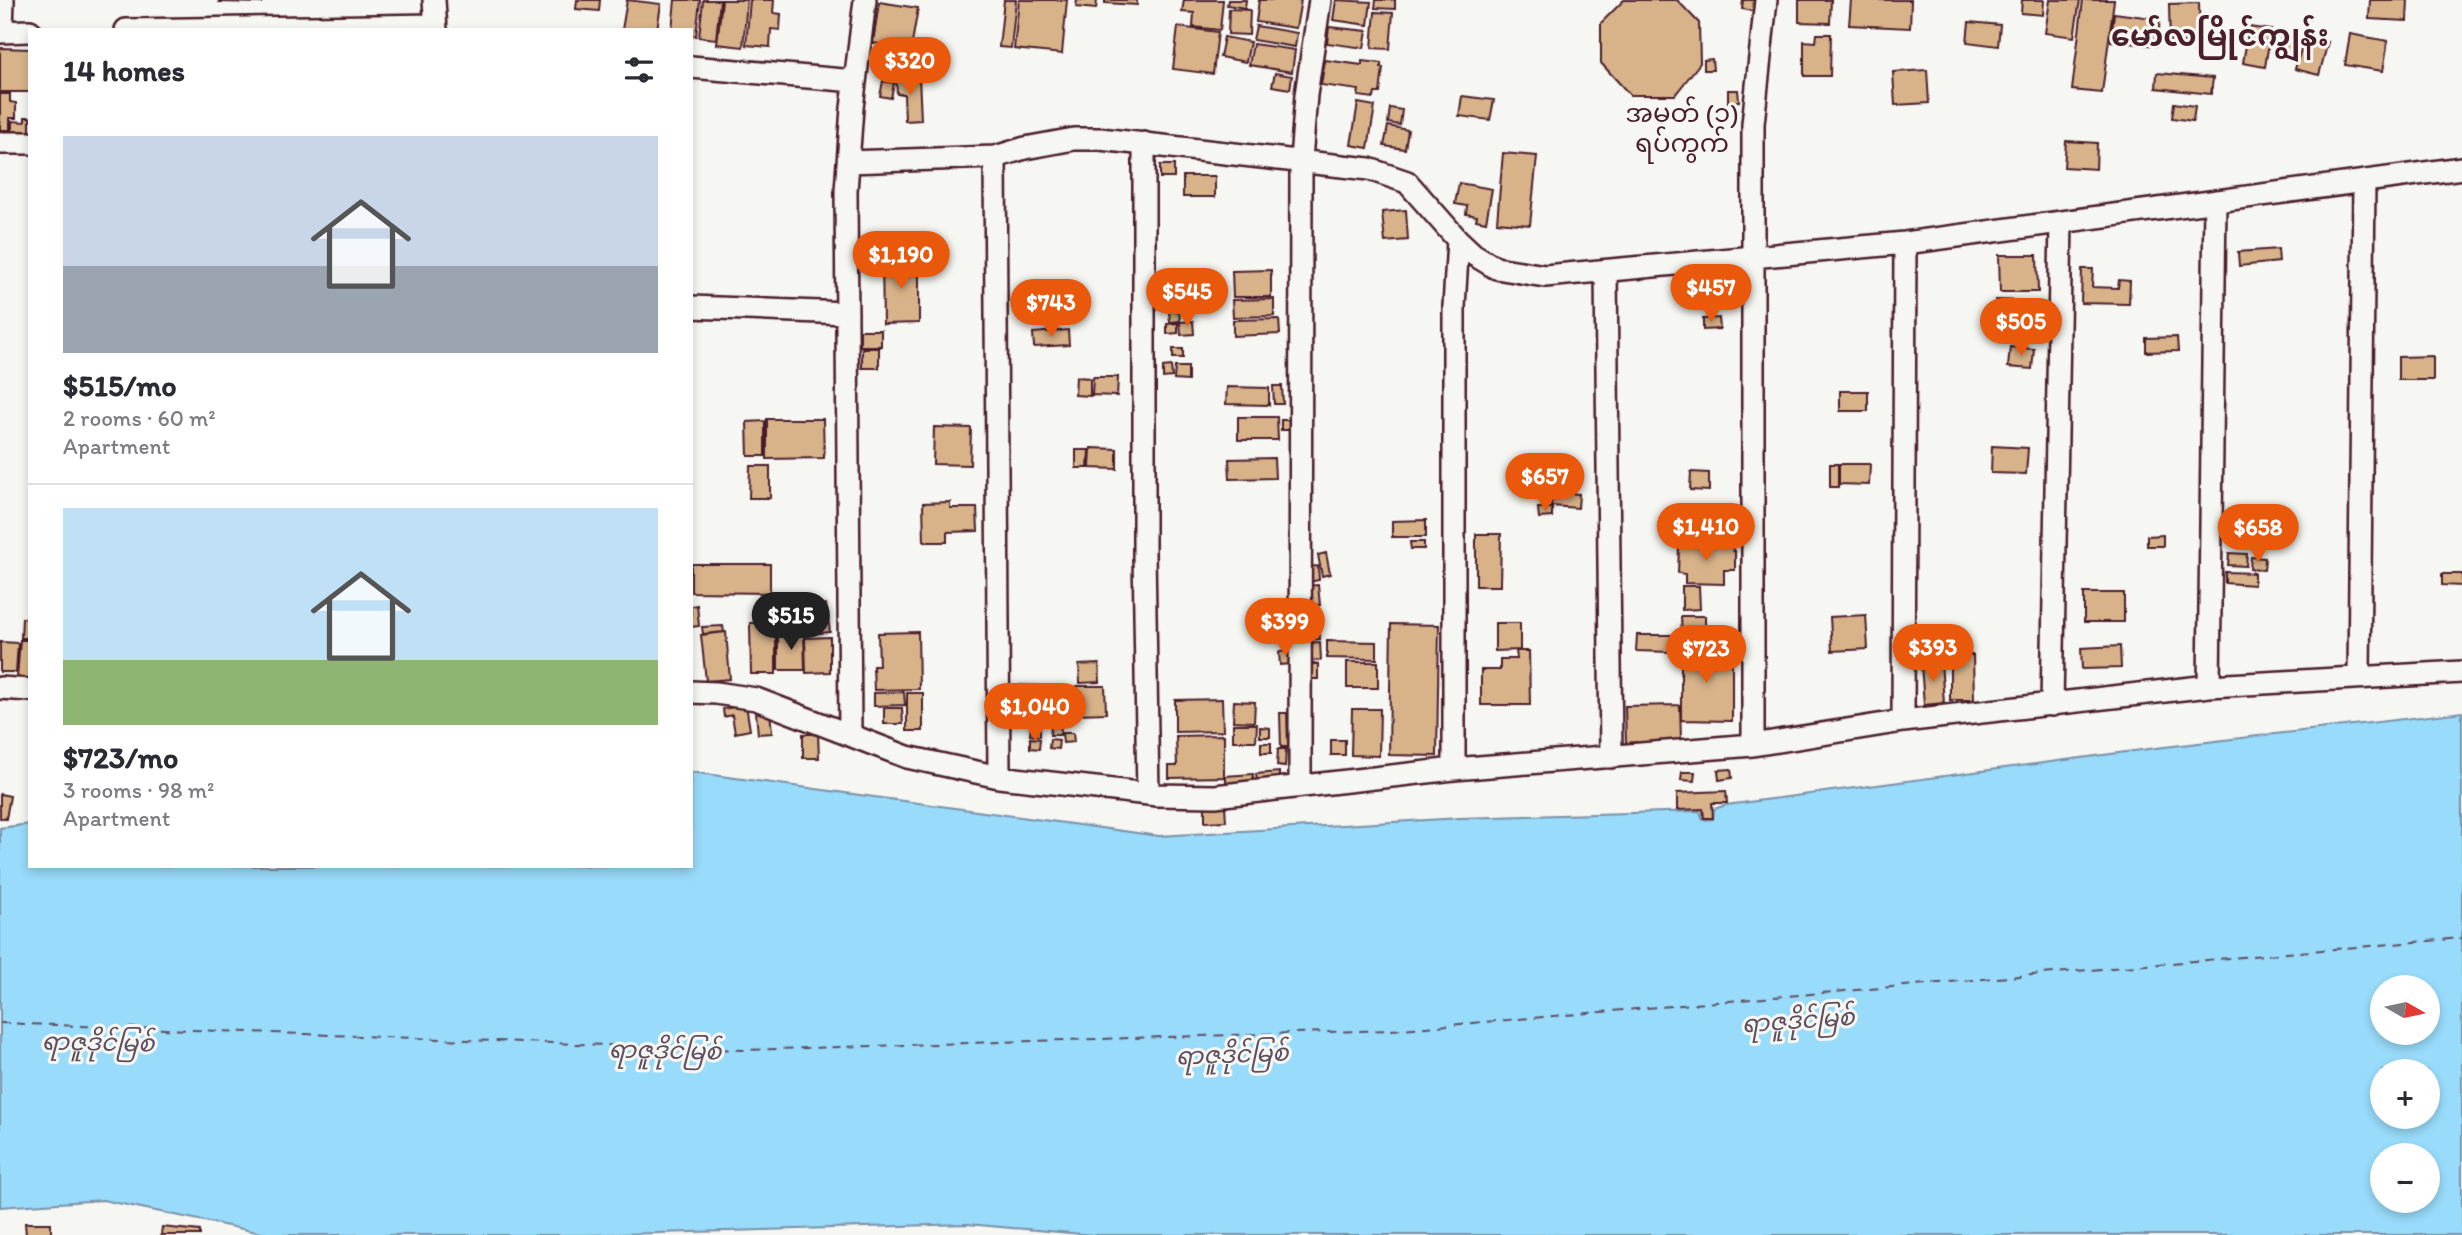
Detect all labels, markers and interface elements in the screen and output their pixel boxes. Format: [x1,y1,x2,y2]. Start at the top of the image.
district label: မော်လမြိုင်ကျွန်း [2111,15,2329,62]
pin: $320 [869,38,951,97]
text: $320 [885,46,935,74]
icon: filters [620,51,658,89]
text: 14 homes [63,52,185,89]
district label: အမှတ် (၁) ရပ်ကွက် [1625,96,1739,164]
icon: home [298,181,424,307]
pin: $1,190 [844,232,958,291]
text: $1,190 [869,240,933,268]
pin: $457 [1670,264,1752,324]
pin: $545 [1146,268,1228,328]
text: $457 [1687,273,1735,301]
text: $545 [1162,277,1212,305]
pin: $743 [1010,280,1092,339]
text: $743 [1026,288,1076,316]
pin: $505 [1980,298,2062,358]
text: $505 [1996,307,2046,335]
text: $515/mo [63,367,177,404]
text: 2 rooms · 60 m² [63,404,216,432]
text: Apartment [63,432,170,460]
pin: $657 [1504,454,1586,513]
text: $657 [1521,462,1569,490]
pin: $1,410 [1649,504,1763,563]
pin: $658 [2217,504,2299,564]
text: $1,410 [1673,512,1739,540]
text: $658 [2234,513,2282,541]
icon: home [298,553,424,679]
pin: $515 [750,592,832,652]
pin: $399 [1244,598,1326,658]
text: $515 [768,601,814,629]
text: $399 [1261,607,1309,635]
pin: $393 [1892,624,1974,684]
pin: $723 [1665,626,1747,685]
text: $393 [1909,633,1957,661]
text: $723 [1682,634,1730,662]
pin: $1,040 [978,684,1092,743]
text: $1,040 [1000,692,1070,720]
text: $723/mo [63,739,178,776]
text: 3 rooms · 98 m² [63,776,214,804]
text: Apartment [63,804,170,832]
north arrow [2370,975,2440,1045]
map controls [2370,975,2440,1213]
water label: ရာဇူဒိုင်မြစ် [1741,1000,1857,1044]
water label: ရာဇူဒိုင်မြစ် [41,1025,156,1064]
water label: ရာဇူဒိုင်မြစ် [608,1033,723,1072]
water label: ရာဇူဒိုင်မြစ် [1175,1035,1290,1076]
button: + [2370,1059,2440,1129]
button: − [2370,1143,2440,1213]

